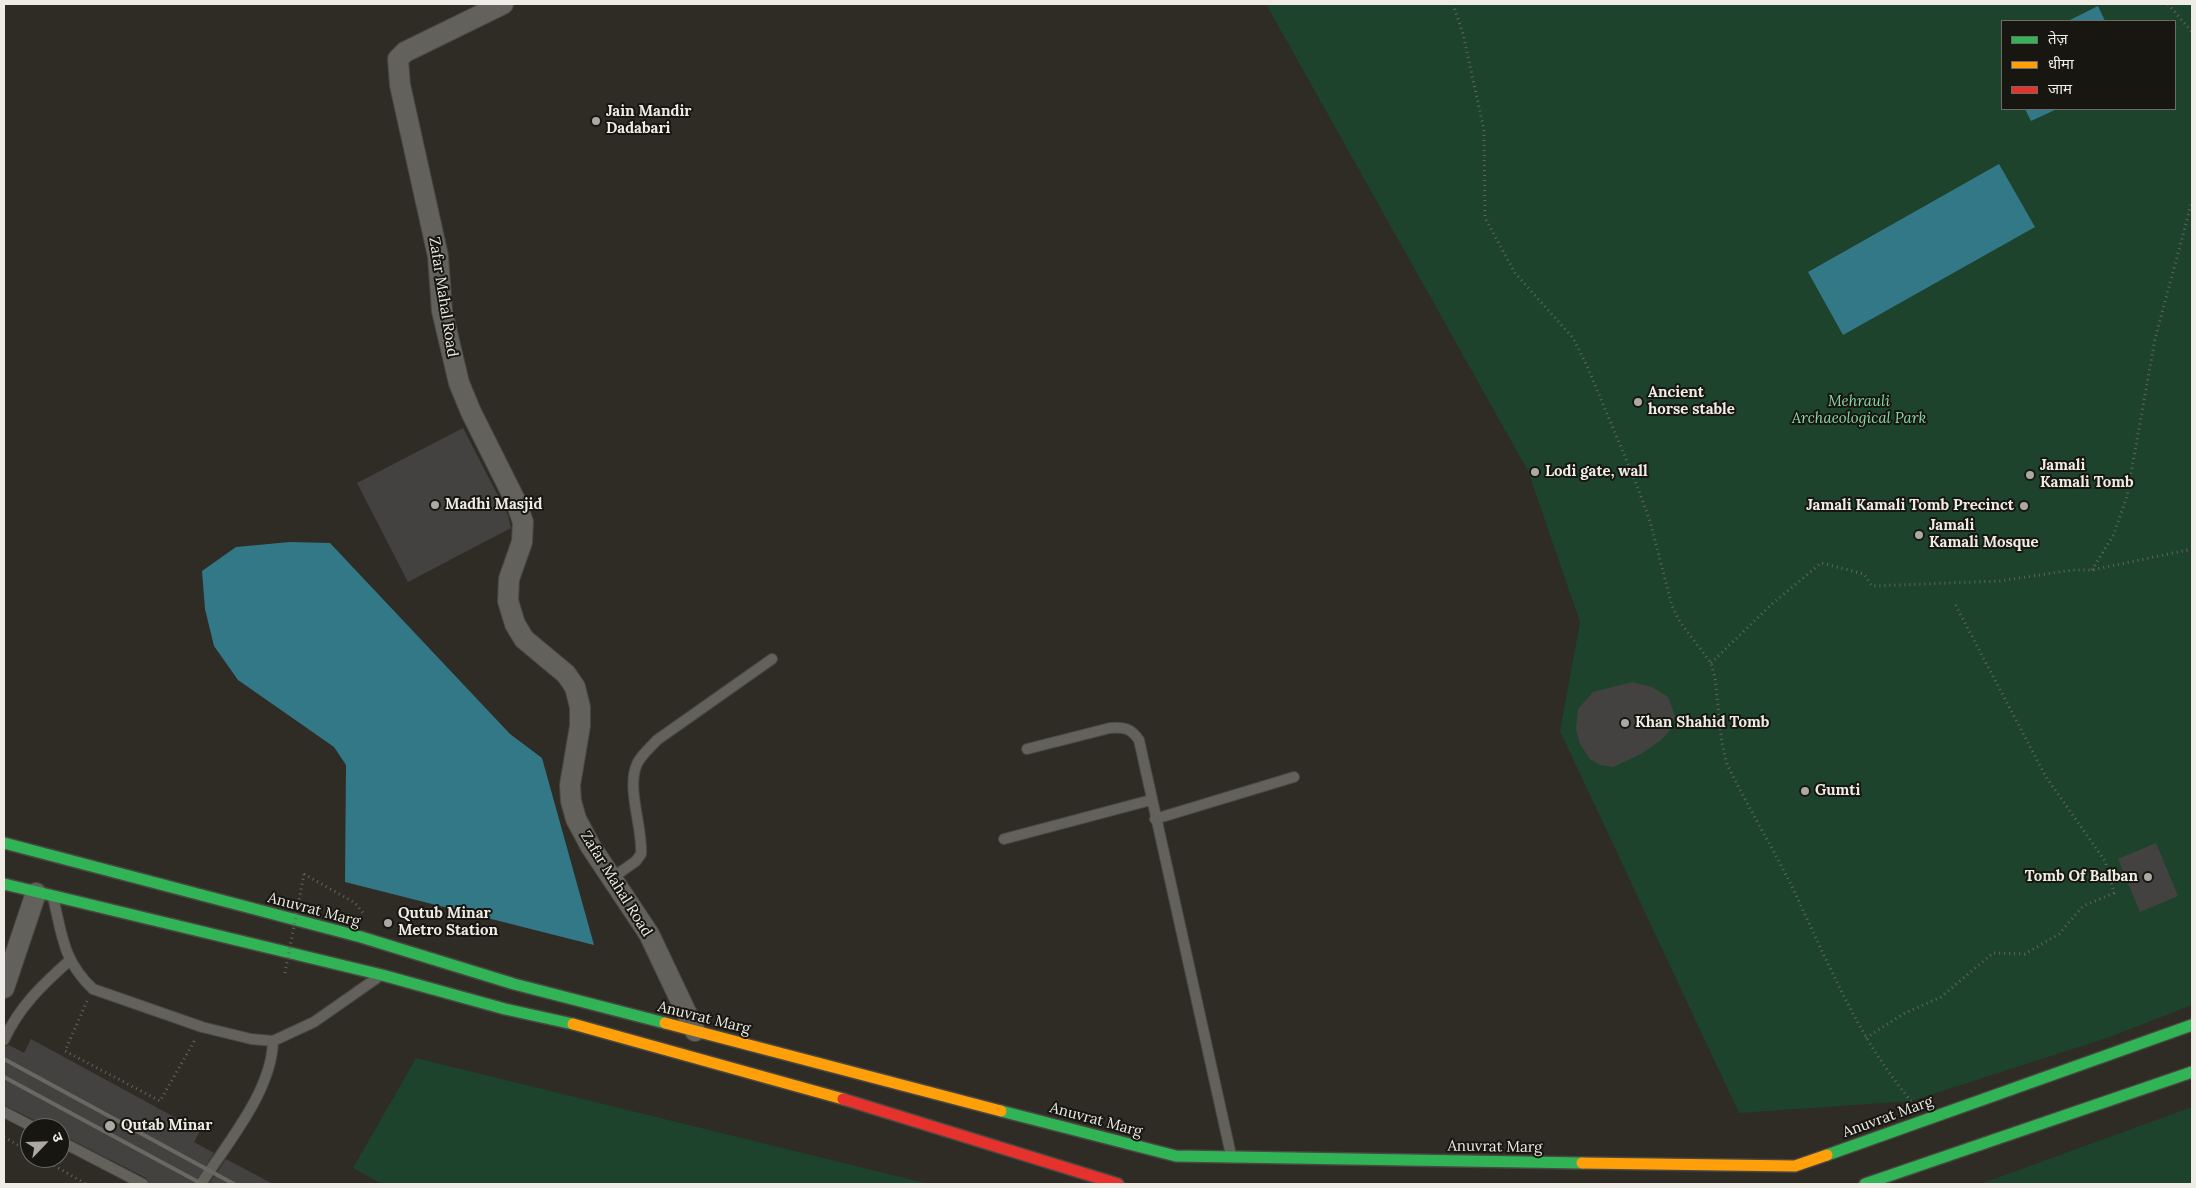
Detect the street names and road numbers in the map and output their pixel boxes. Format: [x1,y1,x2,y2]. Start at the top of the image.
street label: Zafar Mahal Road [425,236,461,358]
street label: Zafar Mahal Road [576,828,656,940]
street label: Anuvrat Marg [266,889,362,931]
street label: Anuvrat Marg [656,998,752,1038]
street label: Anuvrat Marg [1840,1092,1936,1142]
street label: Anuvrat Marg [1048,1099,1144,1141]
street label: Anuvrat Marg [1447,1137,1543,1157]

